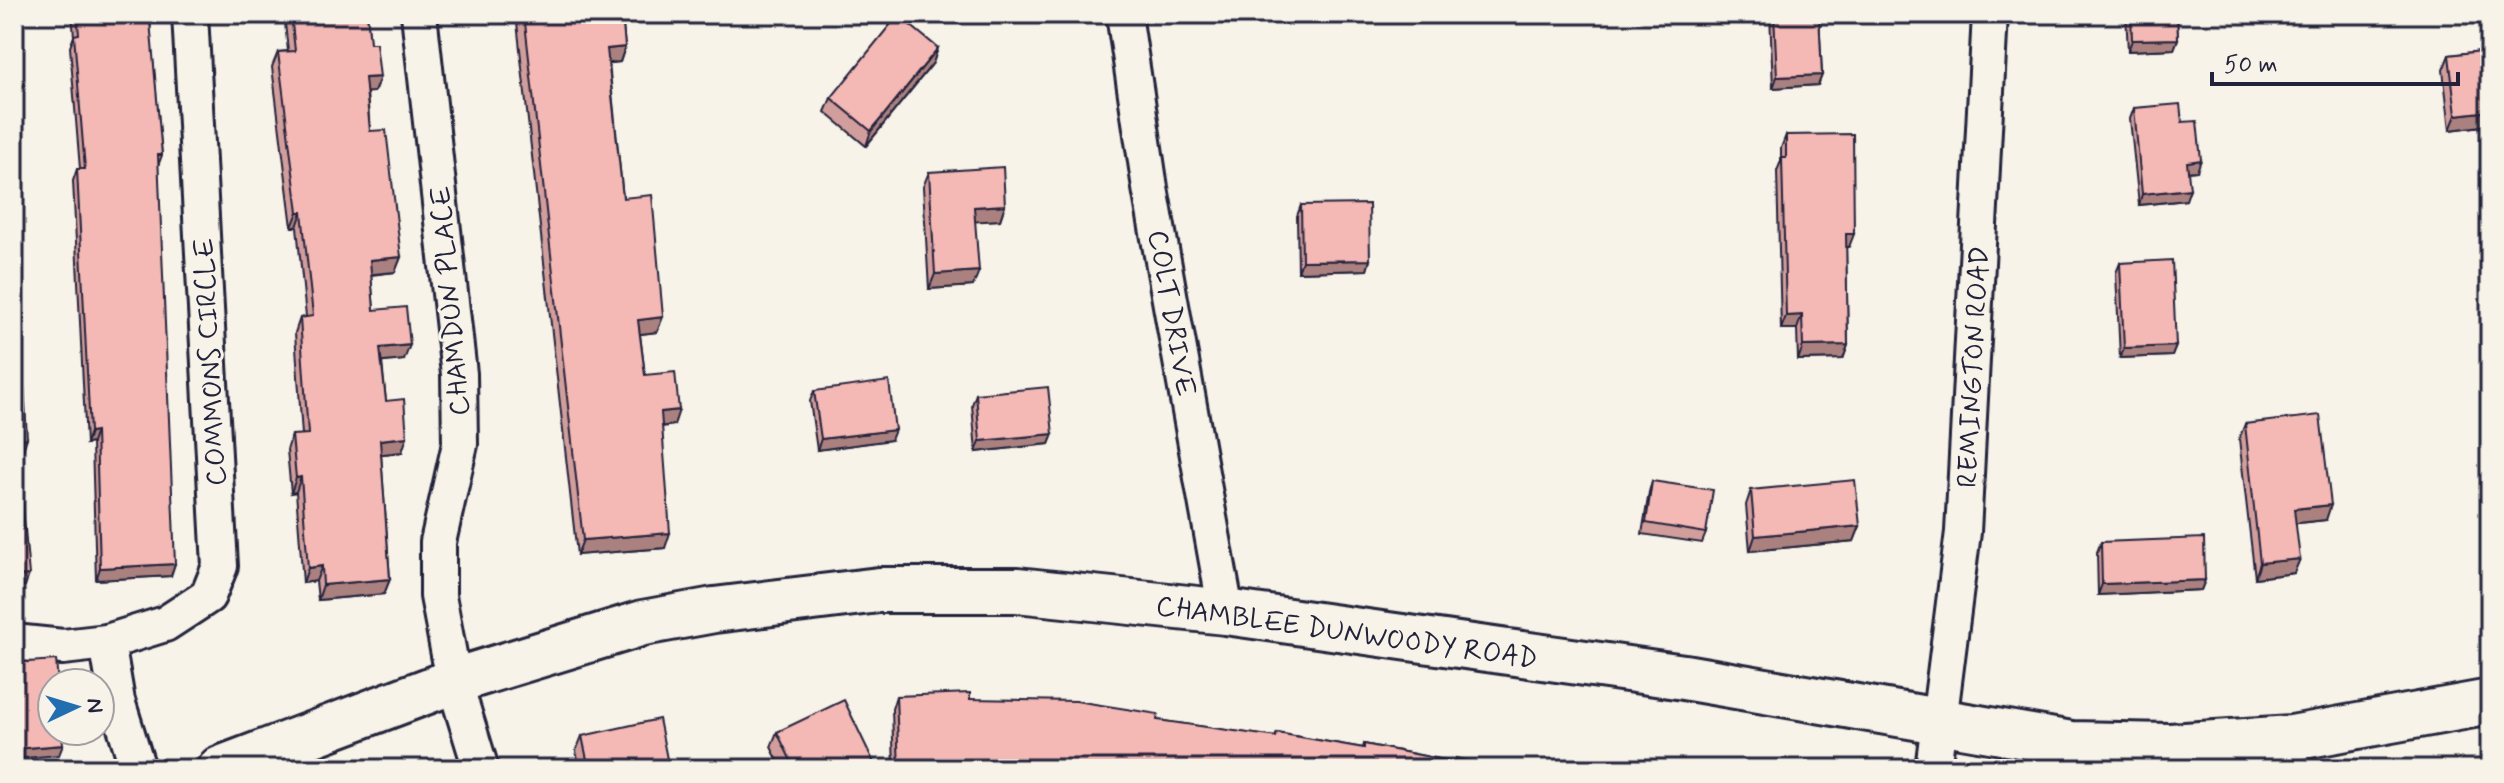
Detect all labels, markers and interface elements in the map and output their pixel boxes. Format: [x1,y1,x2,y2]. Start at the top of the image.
scale bar [2212,36,2458,86]
text: 50 m [2224,50,2278,81]
street label: CHAMDUN PLACE [423,184,480,417]
street label: COLT DRIVE [1138,227,1203,400]
street label: COMMONS CIRCLE [187,237,236,487]
street label: REMINGTON ROAD [1950,245,1999,489]
street label: CHAMBLEE DUNWOODY ROAD [1153,588,1540,679]
north arrow [36,667,116,747]
text: N [79,697,108,714]

